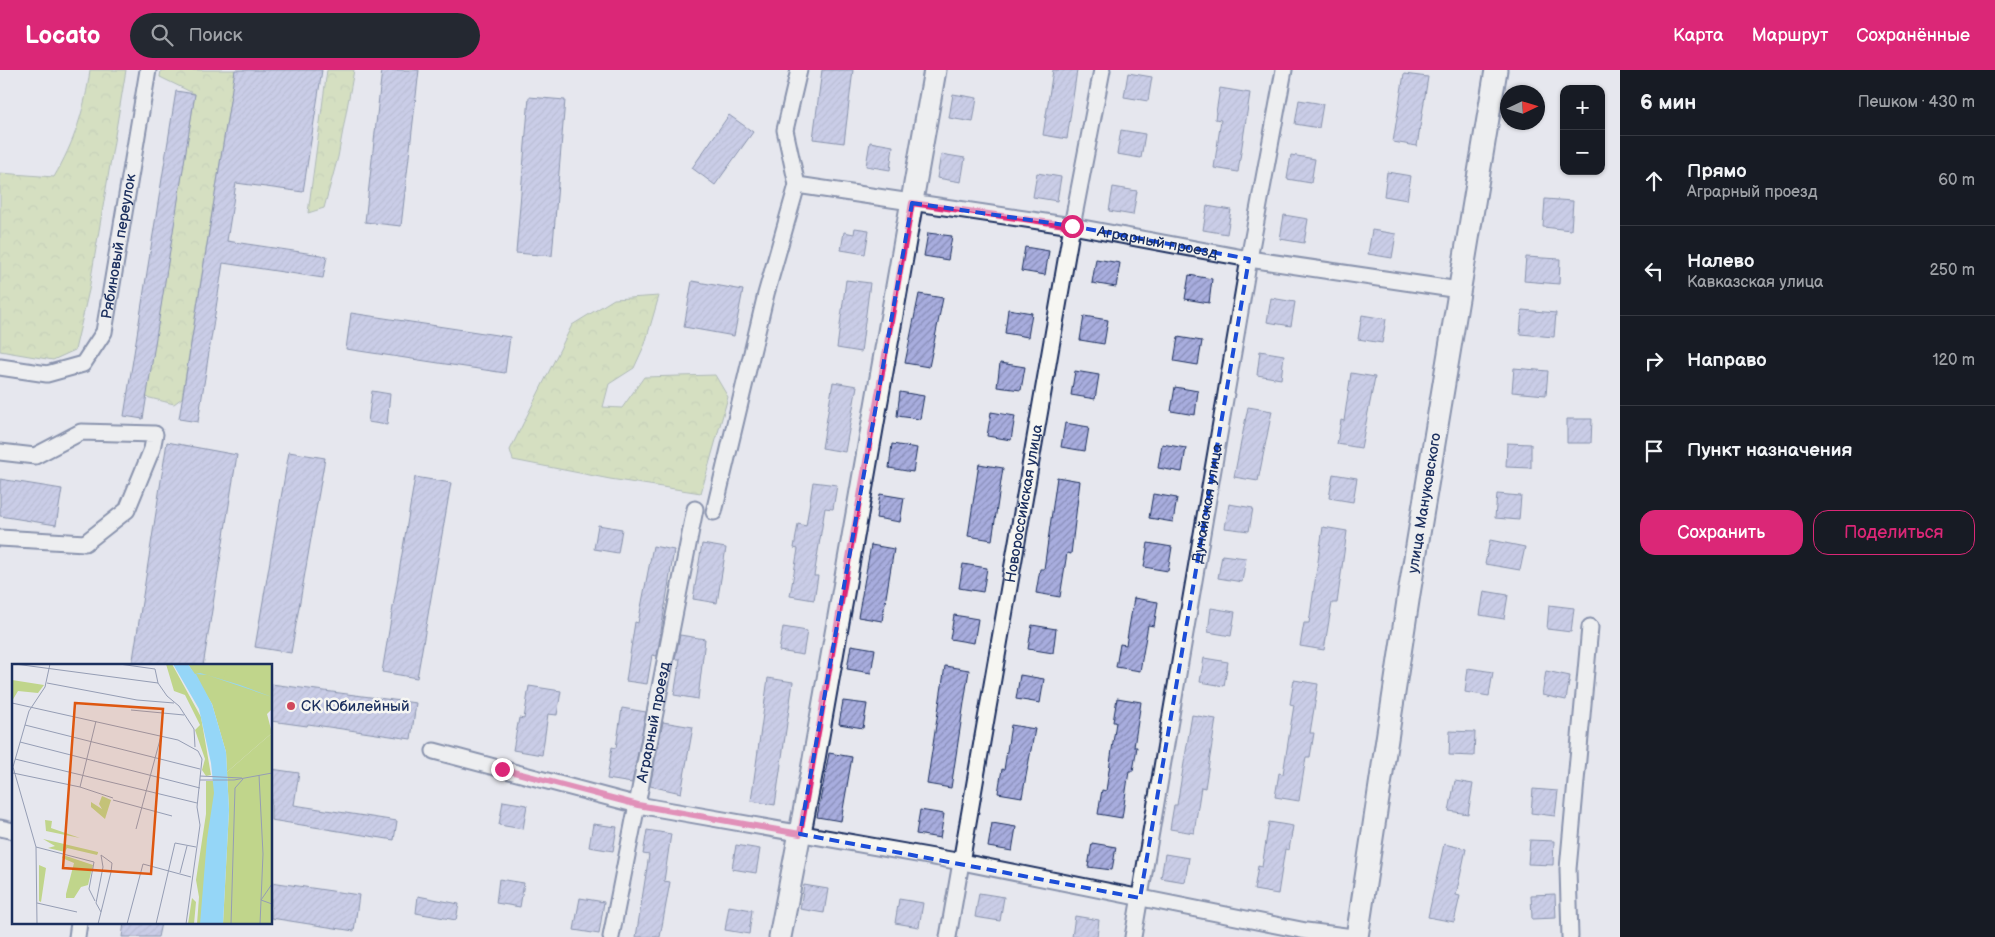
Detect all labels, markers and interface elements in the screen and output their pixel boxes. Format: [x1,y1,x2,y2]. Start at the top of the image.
search box [130,13,480,58]
text: Locato [25,21,100,50]
icon: search [148,21,176,49]
text: Поиск [188,24,243,47]
text: Карта [1673,25,1724,46]
text: Маршрут [1752,25,1828,46]
text: Сохранённые [1856,25,1970,46]
north arrow [1500,85,1545,130]
map controls [1560,85,1605,175]
button: + [1560,85,1605,130]
text: 6 мин [1640,90,1696,115]
text: Пешком · 430 m [1858,93,1975,112]
button: − [1560,130,1605,175]
text: Прямо [1687,160,1747,183]
icon: ahead [1640,167,1668,195]
text: 60 m [1938,171,1975,190]
street label: Рябиновый переулок [97,172,140,321]
text: Аграрный проезд [1687,183,1817,202]
route start [1061,215,1084,238]
street label: Аграрный проезд [1094,222,1219,263]
text: Налево [1687,250,1754,273]
icon: left [1640,257,1668,285]
text: 250 m [1929,261,1975,280]
text: Кавказская улица [1687,273,1824,292]
icon: right [1640,347,1668,375]
text: Направо [1687,349,1767,372]
text: 120 m [1932,351,1975,370]
street label: Новороссийская улица [1001,423,1047,584]
street label: улица Мануковского [1404,431,1446,575]
icon: arrive [1640,437,1668,465]
text: Пункт назначения [1687,439,1852,462]
street label: Дунайская улица [1188,442,1227,565]
button: Сохранить [1640,510,1803,555]
button: Поделиться [1813,510,1975,555]
street label: Аграрный проезд [632,660,675,785]
inset map [12,664,272,924]
place label: СК Юбилейный [301,697,409,716]
marker: СК Юбилейный [285,700,297,712]
route end [491,758,514,781]

